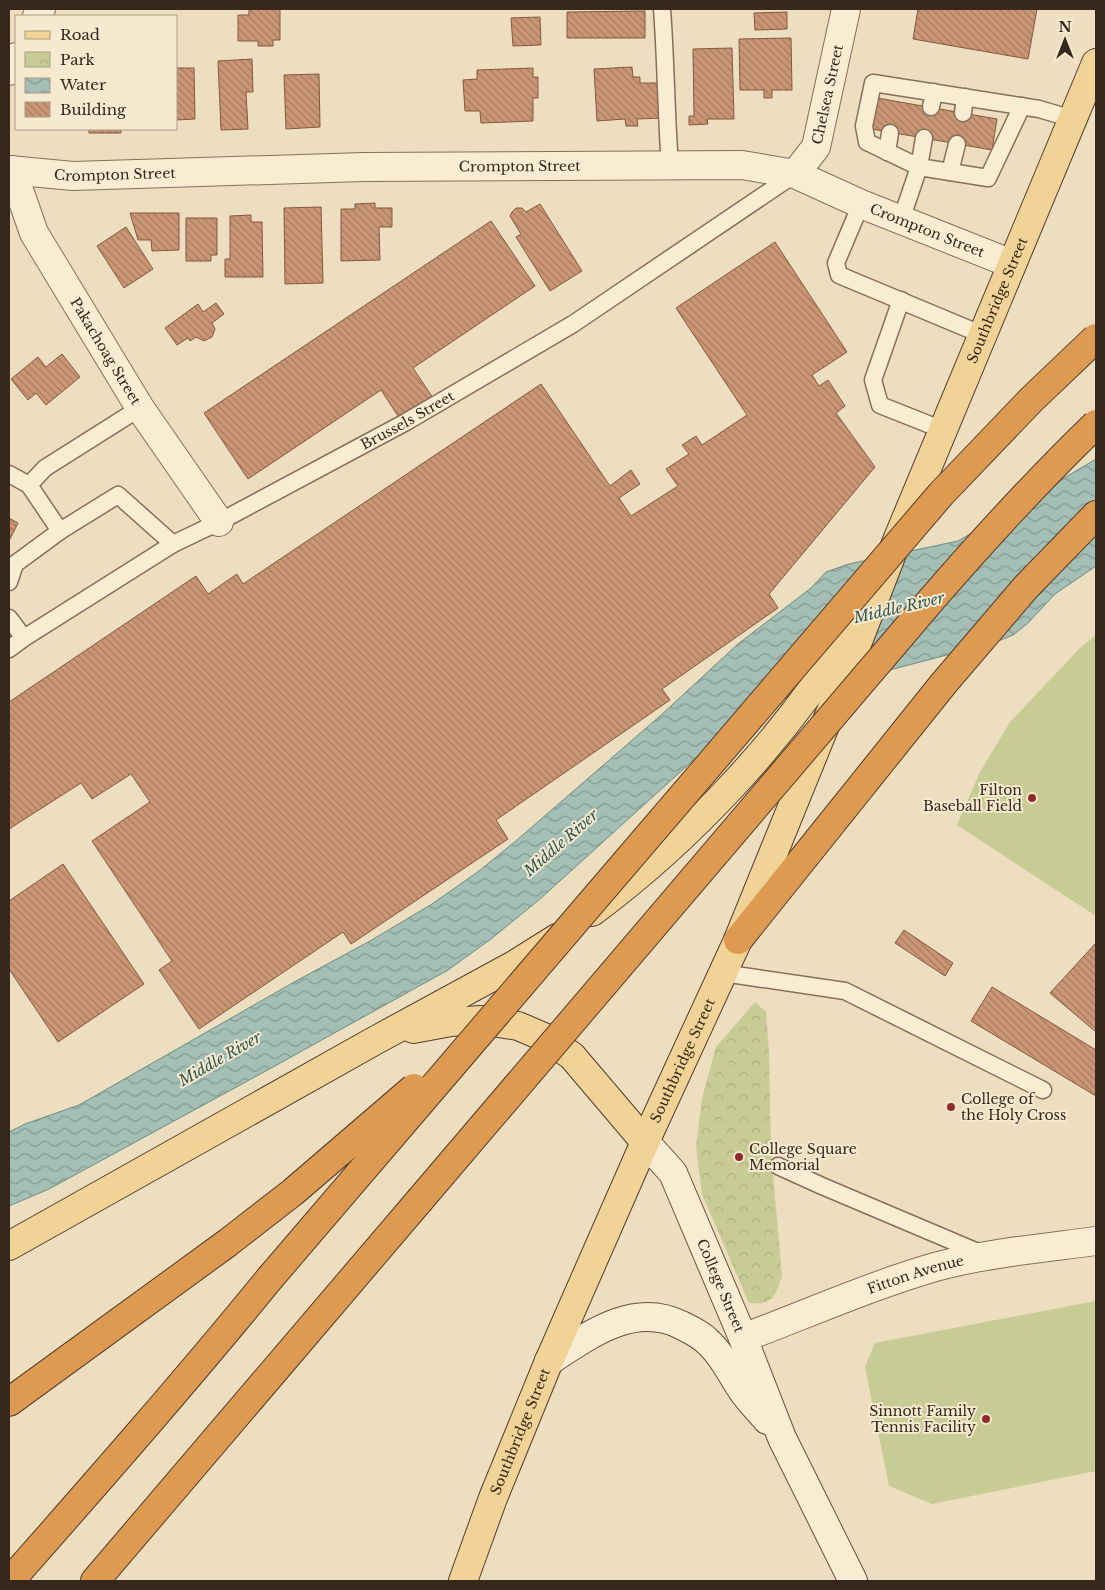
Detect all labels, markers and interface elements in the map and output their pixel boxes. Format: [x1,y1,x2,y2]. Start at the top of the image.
legend [15,15,178,130]
north arrow [1040,15,1090,65]
text: N [1058,18,1072,36]
text: Road [60,25,100,44]
street label: Chelsea Street [808,42,847,146]
text: Park [60,50,96,69]
text: Water [59,75,107,94]
text: Building [60,100,127,119]
street label: Crompton Street [459,157,581,175]
street label: Crompton Street [53,164,177,185]
street label: Crompton Street [867,199,988,261]
street label: Southbridge Street [963,234,1032,366]
street label: Pakachoag Street [66,294,145,409]
street label: Brussels Street [358,386,458,454]
water label: Middle River [851,588,947,627]
place label: Filton Baseball Field [923,781,1023,815]
marker: Filton Baseball Field [1026,792,1038,804]
water label: Middle River [519,804,603,881]
street label: Southbridge Street [646,995,719,1126]
water label: Middle River [174,1027,265,1090]
place label: College of the Holy Cross [961,1090,1066,1124]
marker: College of the Holy Cross [945,1101,957,1113]
place label: College Square Memorial [749,1140,857,1174]
marker: College Square Memorial [733,1151,745,1163]
street label: College Street [693,1236,749,1336]
street label: Fitton Avenue [865,1251,966,1298]
street label: Southbridge Street [486,1365,554,1498]
place label: Sinnott Family Tennis Facility [869,1402,976,1436]
marker: Sinnott Family Tennis Facility [980,1413,992,1425]

